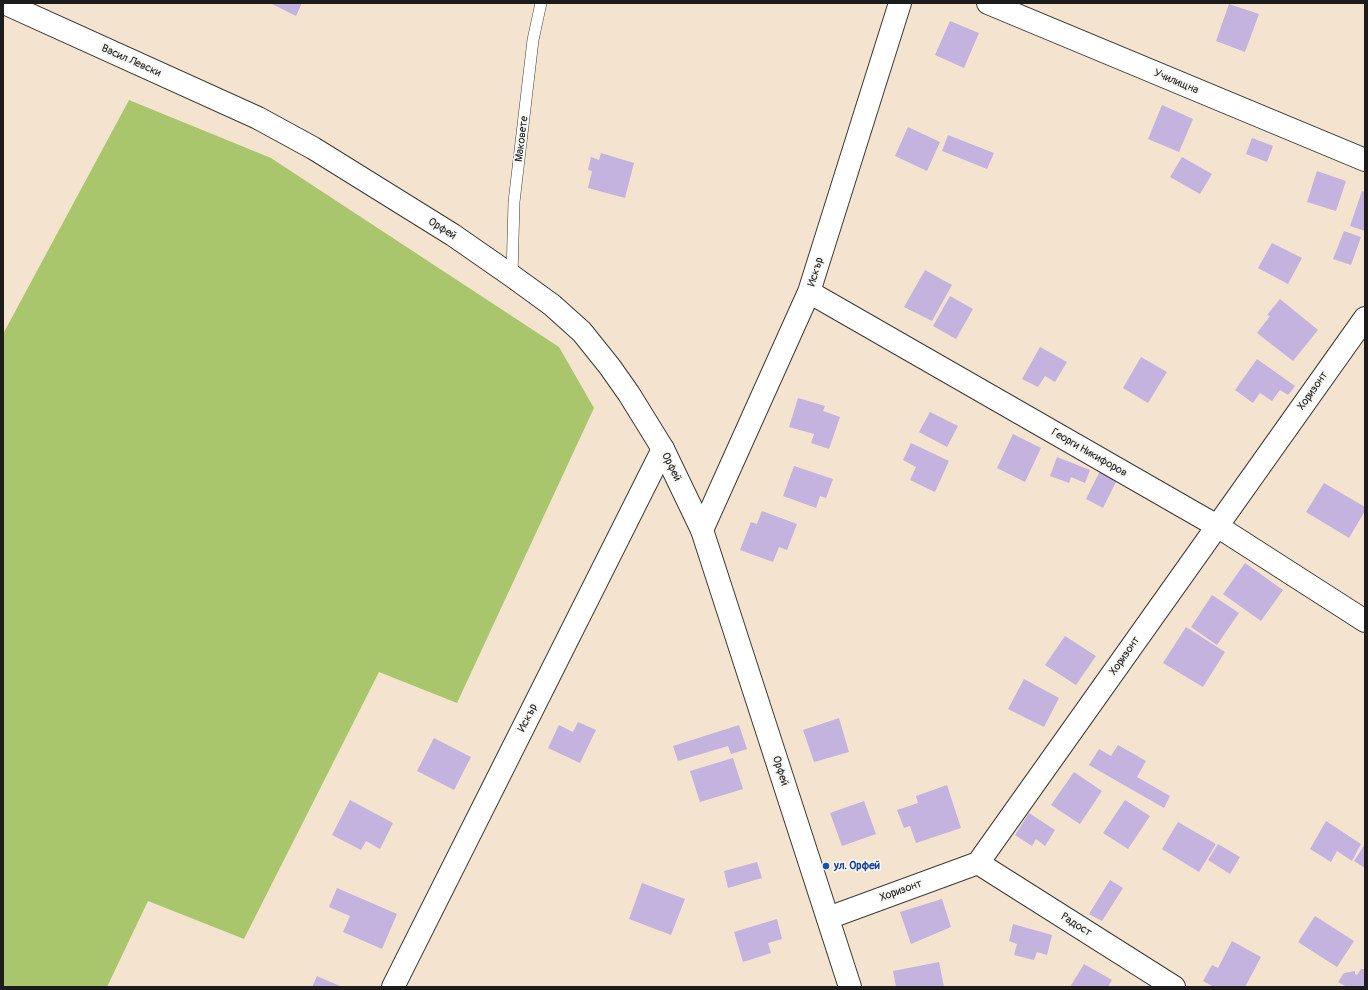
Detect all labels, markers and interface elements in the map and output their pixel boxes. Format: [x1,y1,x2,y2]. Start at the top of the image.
street label: Васил Левски [99,42,163,80]
street label: Училищна [1152,67,1200,97]
street label: Маковете [513,115,531,163]
street label: Орфей [426,215,458,243]
street label: Искър [805,256,827,288]
street label: Хоризонт [1295,369,1331,413]
street label: Георги Никифоров [1049,426,1129,480]
street label: Орфей [658,450,684,484]
street label: Хоризонт [1107,634,1143,678]
street label: Искър [515,702,541,734]
street label: Орфей [769,754,791,788]
place label: ул. Орфей [834,859,880,873]
marker: ул. Орфей [821,861,831,871]
street label: Хоризонт [878,877,924,905]
street label: Радост [1058,910,1094,940]

